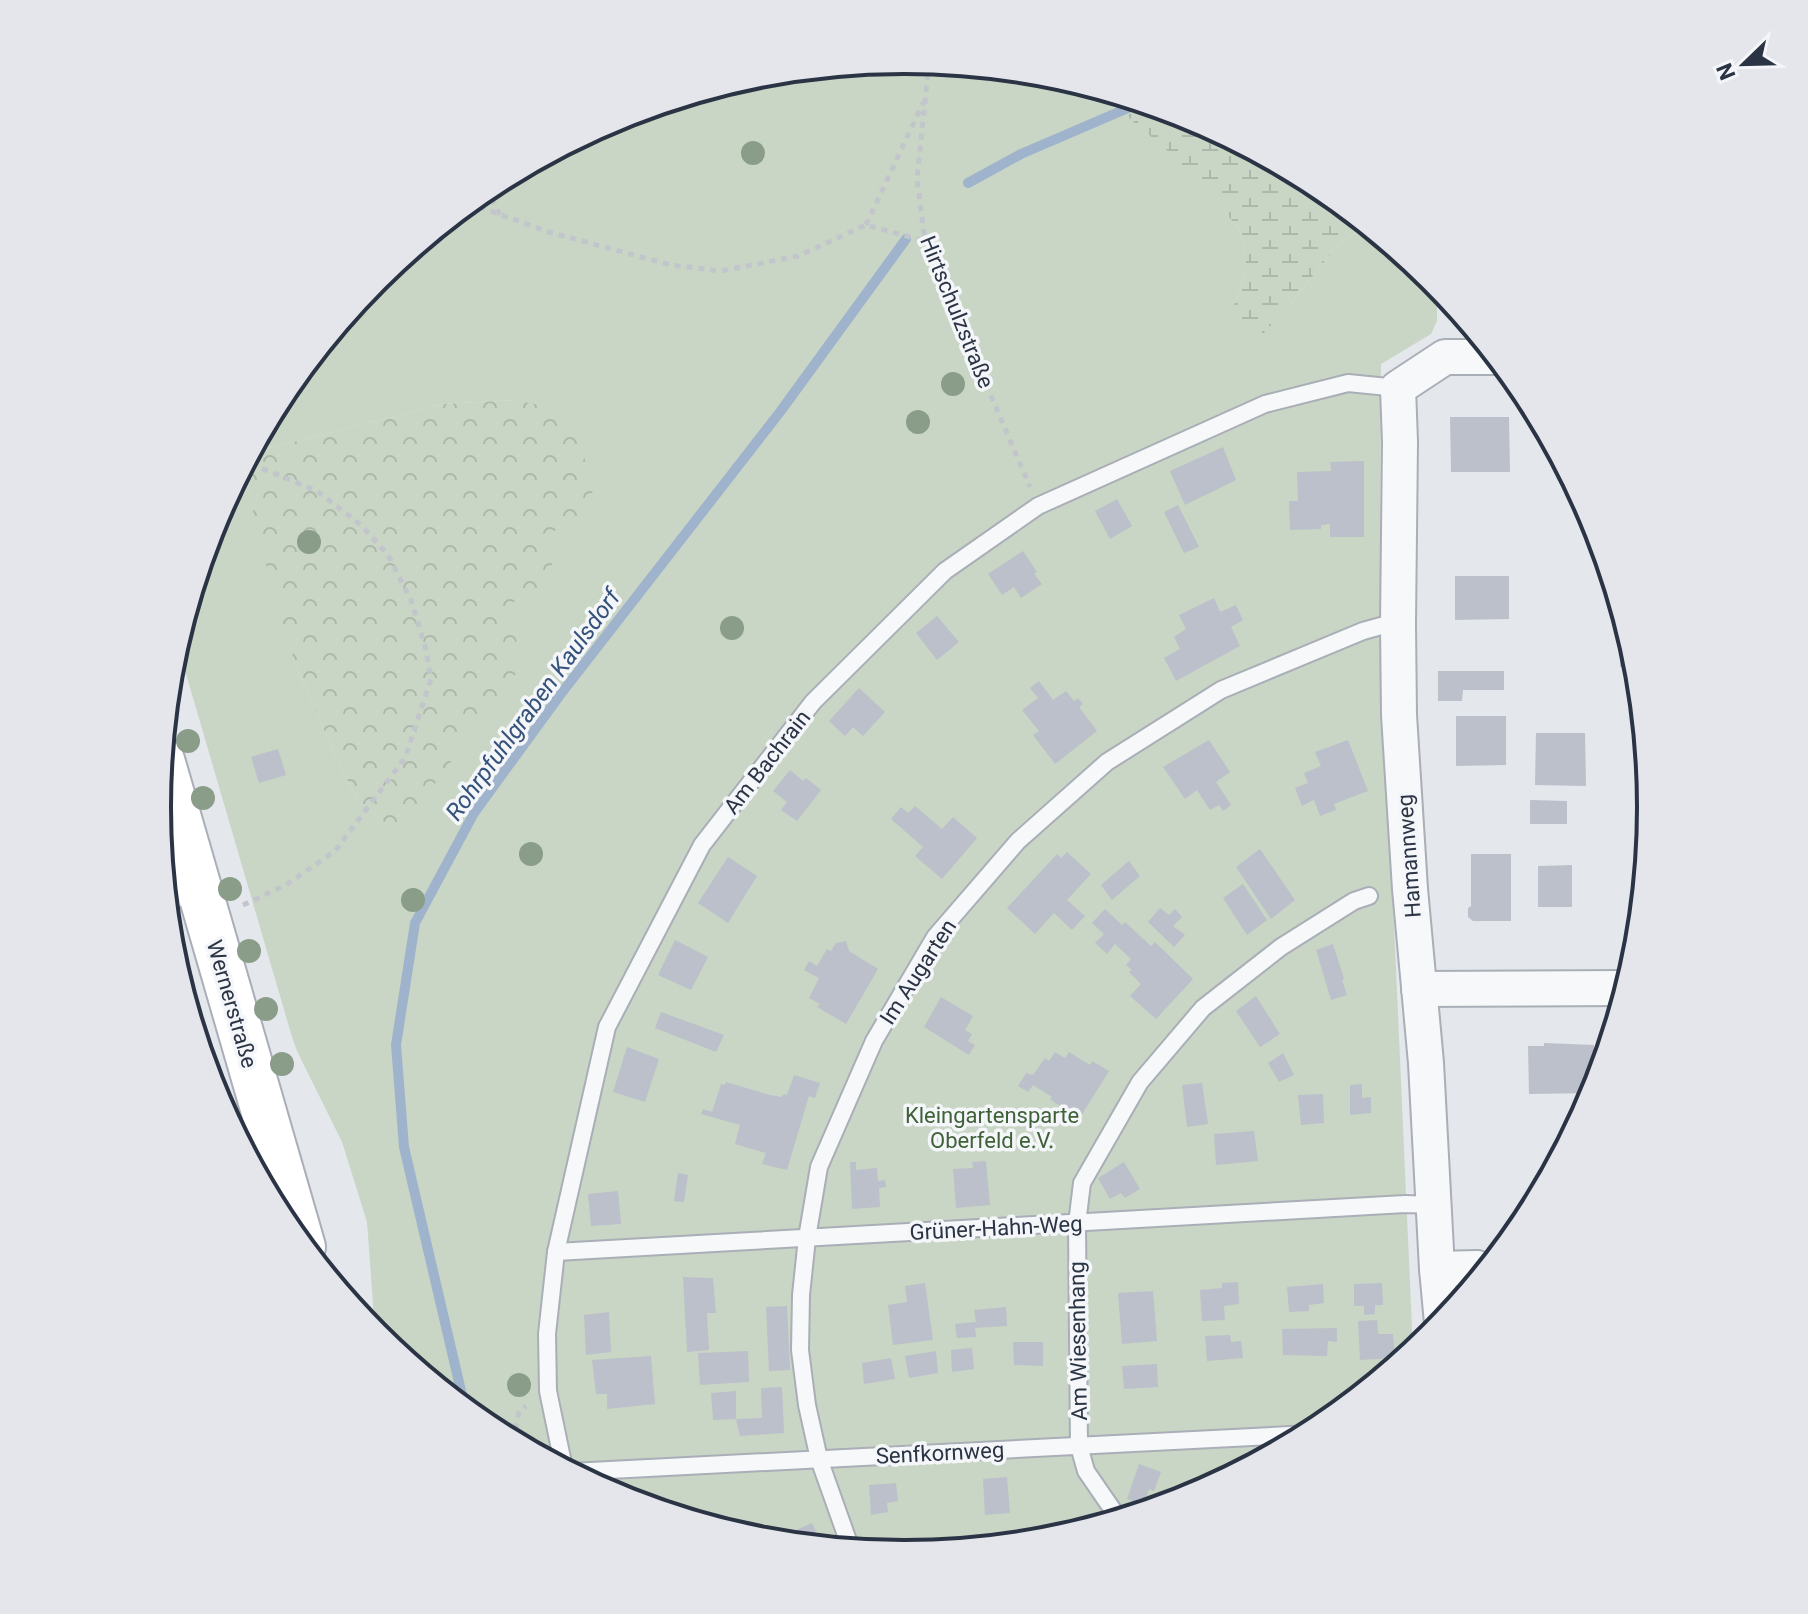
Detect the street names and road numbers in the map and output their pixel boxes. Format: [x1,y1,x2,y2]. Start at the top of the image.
street label: Hirtschulzstraße [915,232,999,392]
street label: Am Bachrain [719,705,815,819]
street label: Hamannweg [1392,793,1426,919]
street label: Im Augarten [875,915,961,1029]
street label: Wernerstraße [202,937,262,1071]
street label: Grüner-Hahn-Weg [909,1211,1083,1245]
street label: Am Wiesenhang [1064,1261,1092,1421]
street label: Senfkornweg [875,1437,1005,1469]

